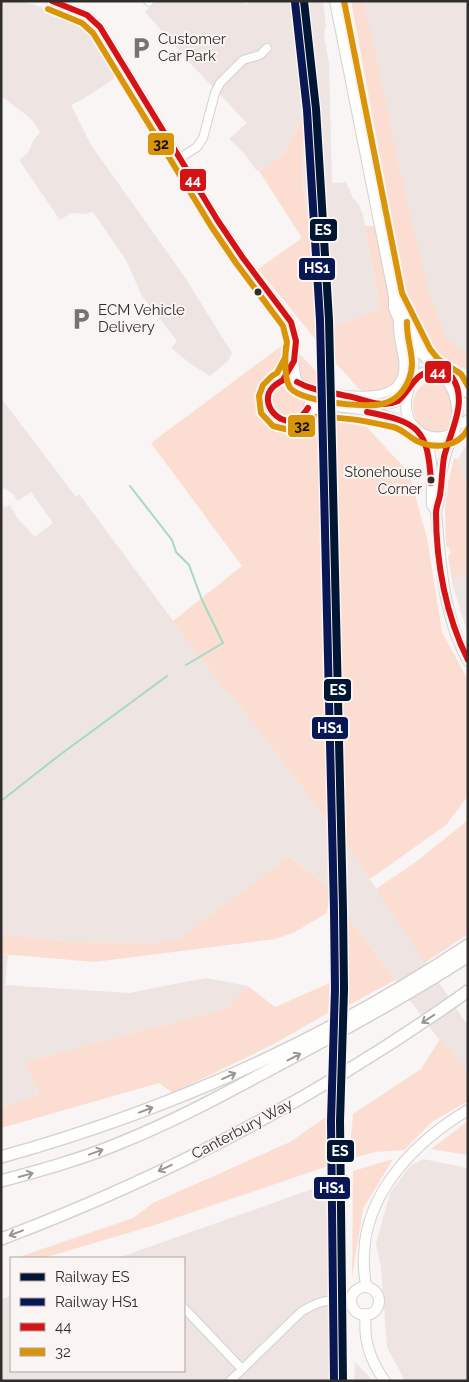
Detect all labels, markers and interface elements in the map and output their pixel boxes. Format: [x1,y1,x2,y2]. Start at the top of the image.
place label: Customer Car Park [158,30,227,65]
parking icon: Customer Car Park [128,35,154,61]
line badge: 32 [147,132,175,156]
text: 32 [153,136,169,152]
line badge: 44 [179,168,207,192]
text: 44 [185,172,201,188]
line badge: ES [309,218,338,242]
text: ES [315,222,332,238]
line badge: HS1 [298,257,336,281]
text: HS1 [304,260,330,276]
unlabelled marker [253,287,263,297]
place label: ECM Vehicle Delivery [98,301,185,336]
parking icon: ECM Vehicle Delivery [68,306,94,332]
line badge: 44 [424,360,452,384]
text: 44 [430,364,446,380]
line badge: 32 [287,414,316,438]
text: 32 [294,418,310,434]
place label: Stonehouse Corner [345,464,422,497]
marker: Stonehouse Corner [426,475,436,485]
line badge: ES [323,678,352,702]
text: ES [330,682,347,698]
line badge: HS1 [311,716,349,740]
text: HS1 [317,720,343,736]
one-way arrow [421,1014,435,1024]
one-way arrow [286,1052,301,1061]
one-way arrow [221,1070,236,1080]
street label: Canterbury Way [189,1095,295,1163]
one-way arrow [138,1105,154,1114]
line badge: ES [326,1139,355,1163]
text: ES [332,1143,349,1159]
one-way arrow [88,1147,103,1156]
one-way arrow [158,1164,173,1174]
one-way arrow [17,1169,33,1179]
line badge: HS1 [313,1176,351,1200]
text: HS1 [319,1180,345,1196]
one-way arrow [9,1229,24,1238]
legend [10,1257,185,1372]
text: Railway ES [55,1268,130,1286]
text: Railway HS1 [55,1293,139,1311]
text: 44 [55,1318,71,1336]
text: 32 [55,1343,71,1361]

